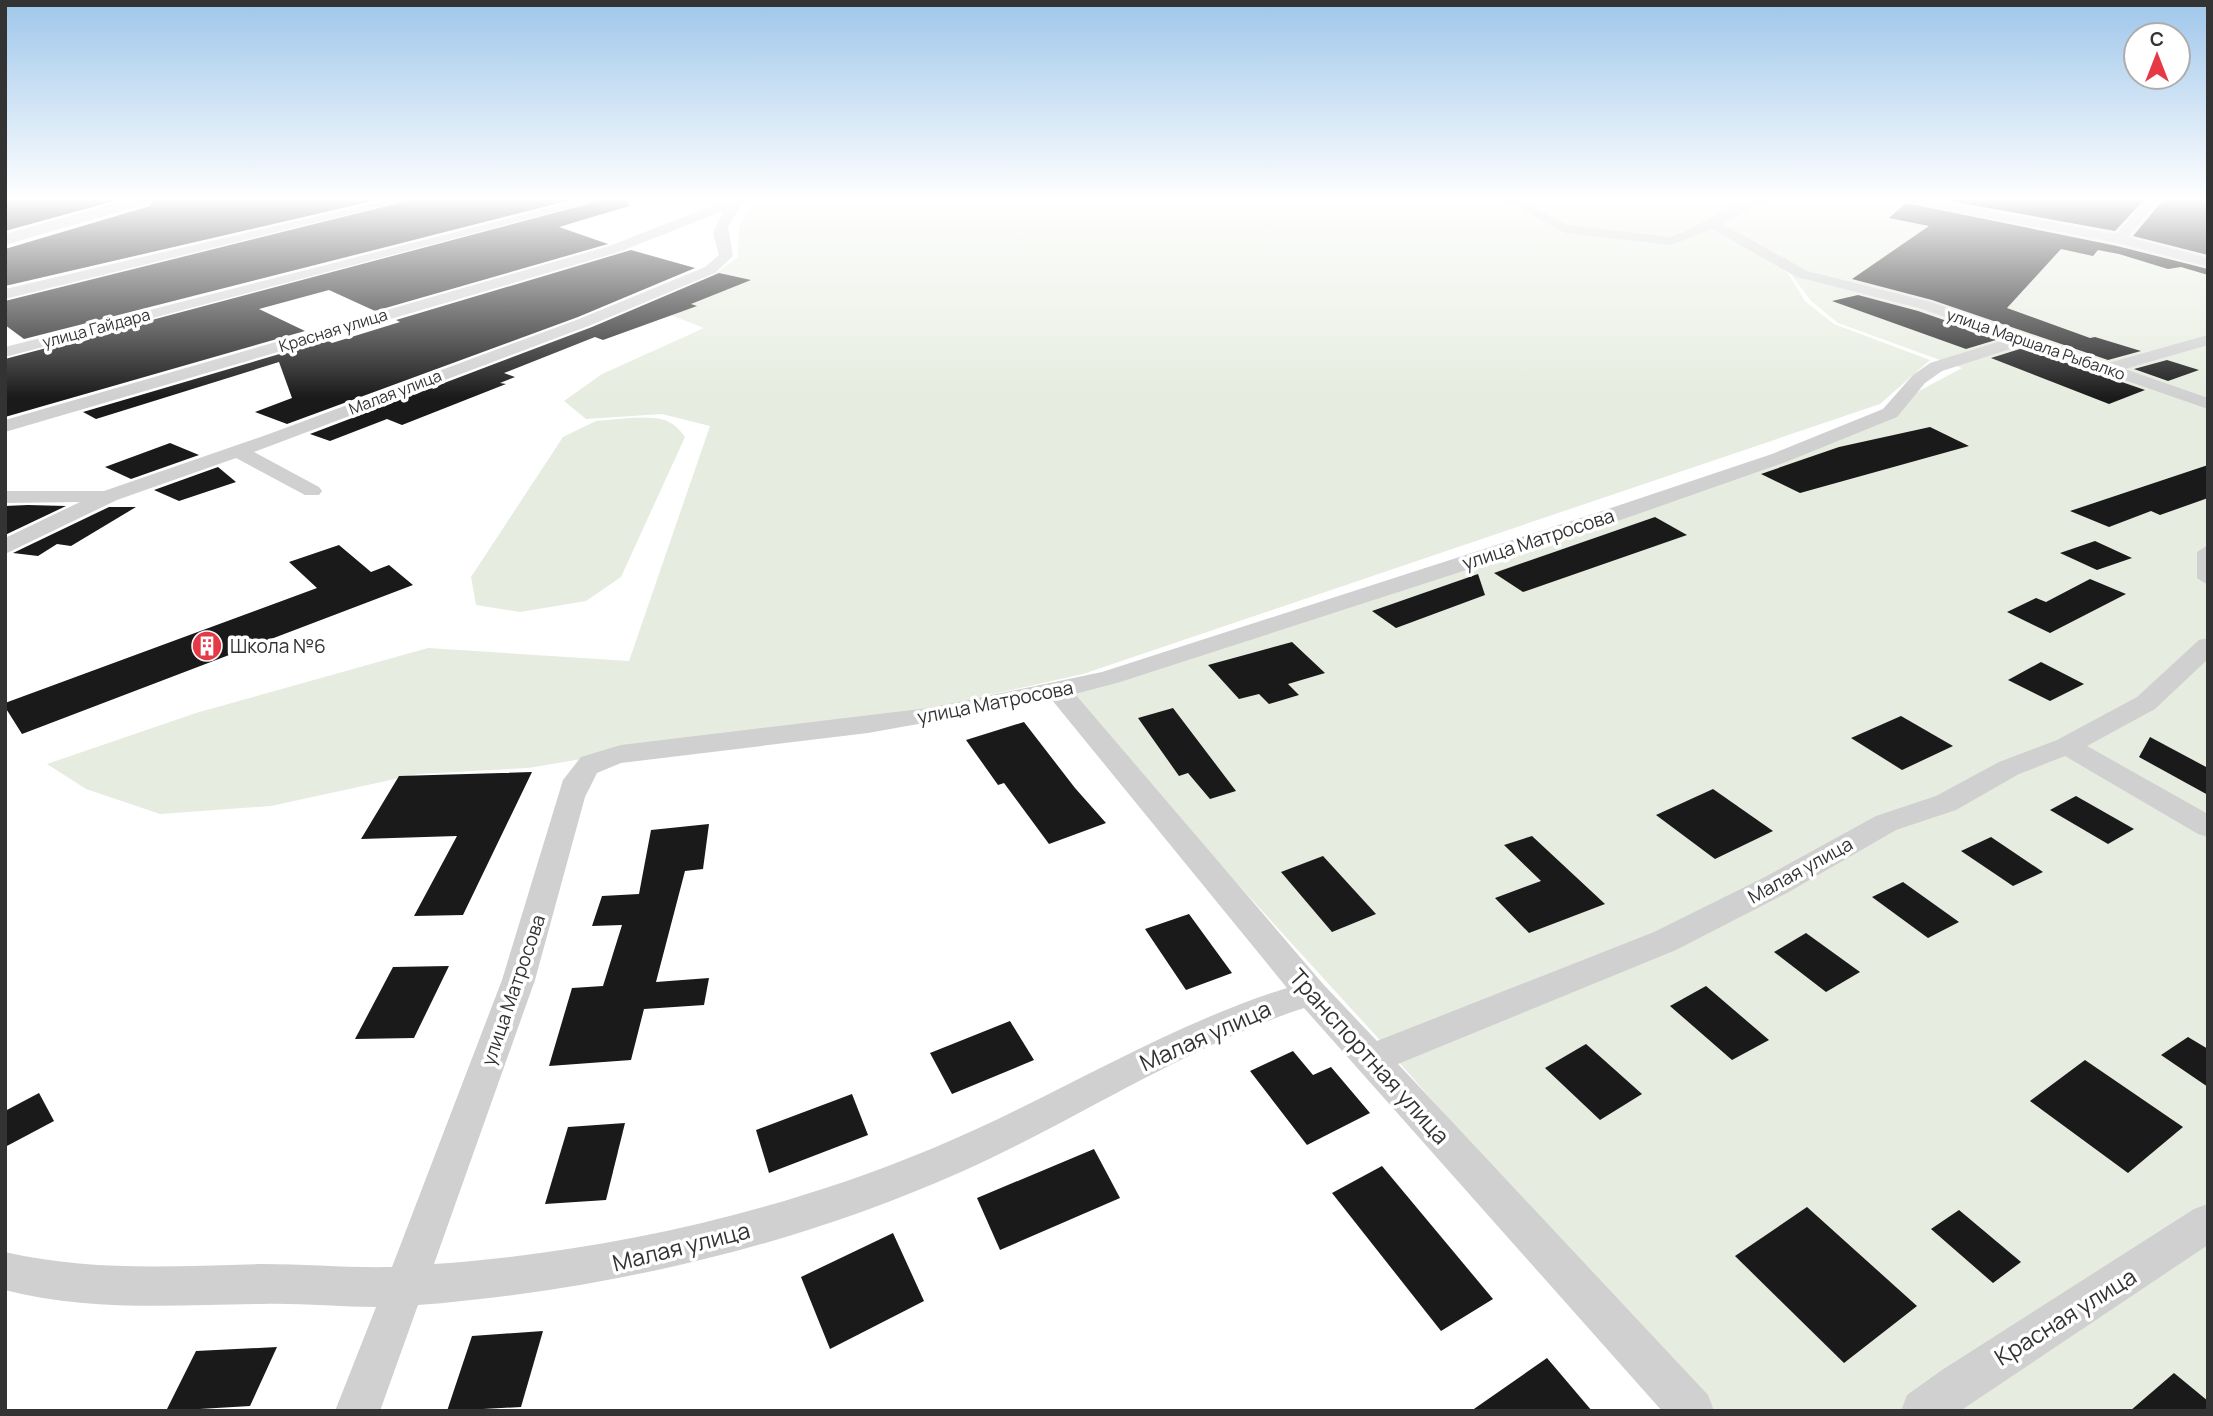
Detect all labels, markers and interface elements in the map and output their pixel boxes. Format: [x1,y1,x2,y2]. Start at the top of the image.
north arrow [2122,21,2192,91]
text: С [2150,26,2164,52]
street label: улица Гайдара [40,303,152,353]
street label: Красная улица [276,303,390,357]
street label: улица Маршала Рыбалко [1944,303,2128,385]
street label: Малая улица [345,364,445,420]
street label: улица Матросова [1459,502,1617,576]
building icon: Школа №6 [190,629,224,663]
place label: Школа №6 [230,633,326,659]
street label: улица Матросова [915,674,1075,730]
street label: Малая улица [1743,831,1857,909]
street label: улица Матросова [475,911,551,1069]
street label: Транспортная улица [1283,961,1457,1151]
street label: Малая улица [1134,992,1276,1078]
street label: Малая улица [609,1213,753,1279]
street label: Красная улица [1988,1260,2142,1372]

